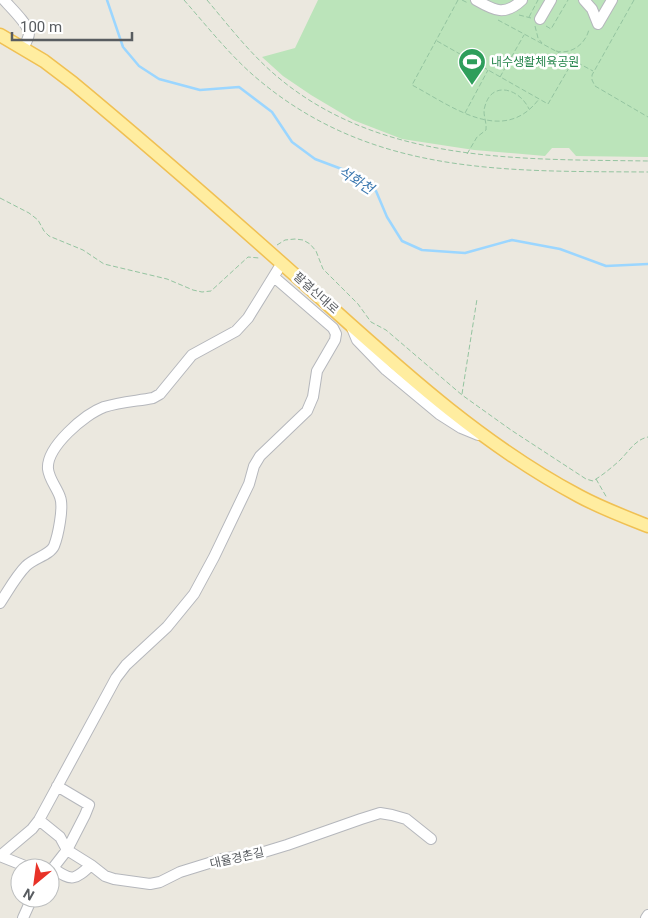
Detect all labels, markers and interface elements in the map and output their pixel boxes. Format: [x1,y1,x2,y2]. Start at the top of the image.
scale bar [12,10,132,42]
text: 100 m [20,18,62,36]
sports icon: 내수생활체육공원 [457,47,487,86]
place label: 내수생활체육공원 [491,55,579,69]
water label: 석화천 [335,163,378,198]
street label: 팔결신대로 [291,269,341,317]
street label: 대율경촌길 [209,845,265,871]
north arrow [10,858,60,908]
text: N [20,885,37,904]

